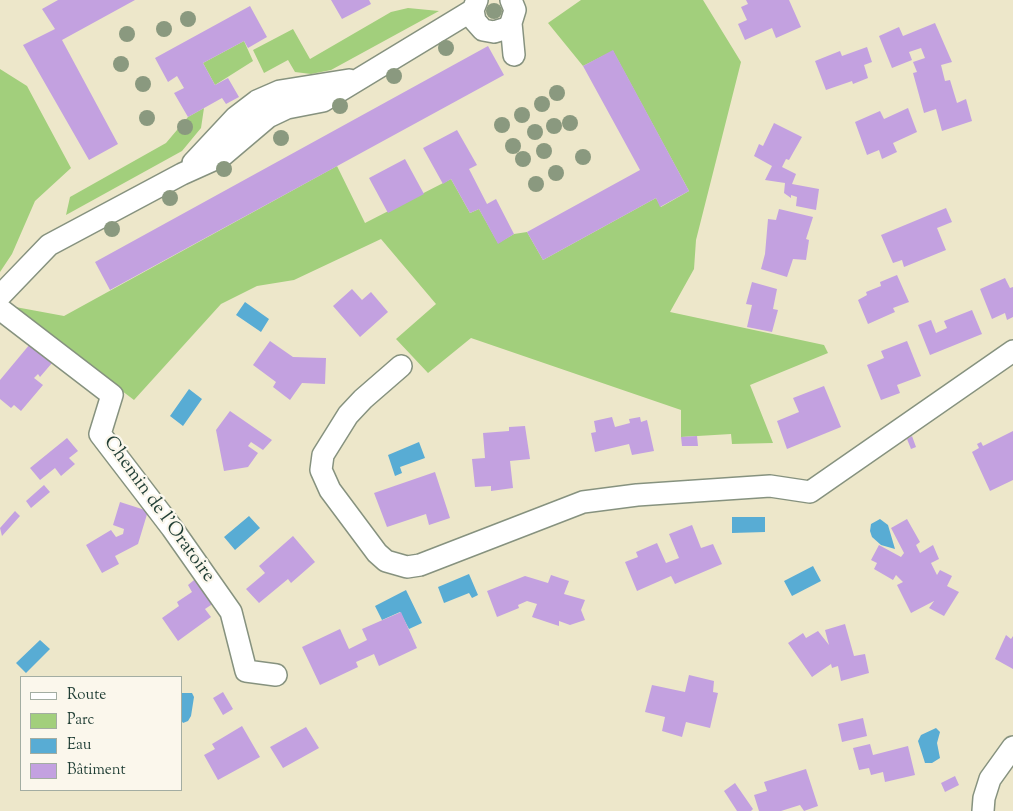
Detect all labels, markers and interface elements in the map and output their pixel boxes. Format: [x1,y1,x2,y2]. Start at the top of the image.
street label: Chemin de l'Oratoire [97,432,219,588]
legend [20,676,182,791]
text: Route [67,685,106,706]
text: Parc [67,710,94,731]
text: Eau [67,735,91,756]
text: Bâtiment [67,760,126,781]

